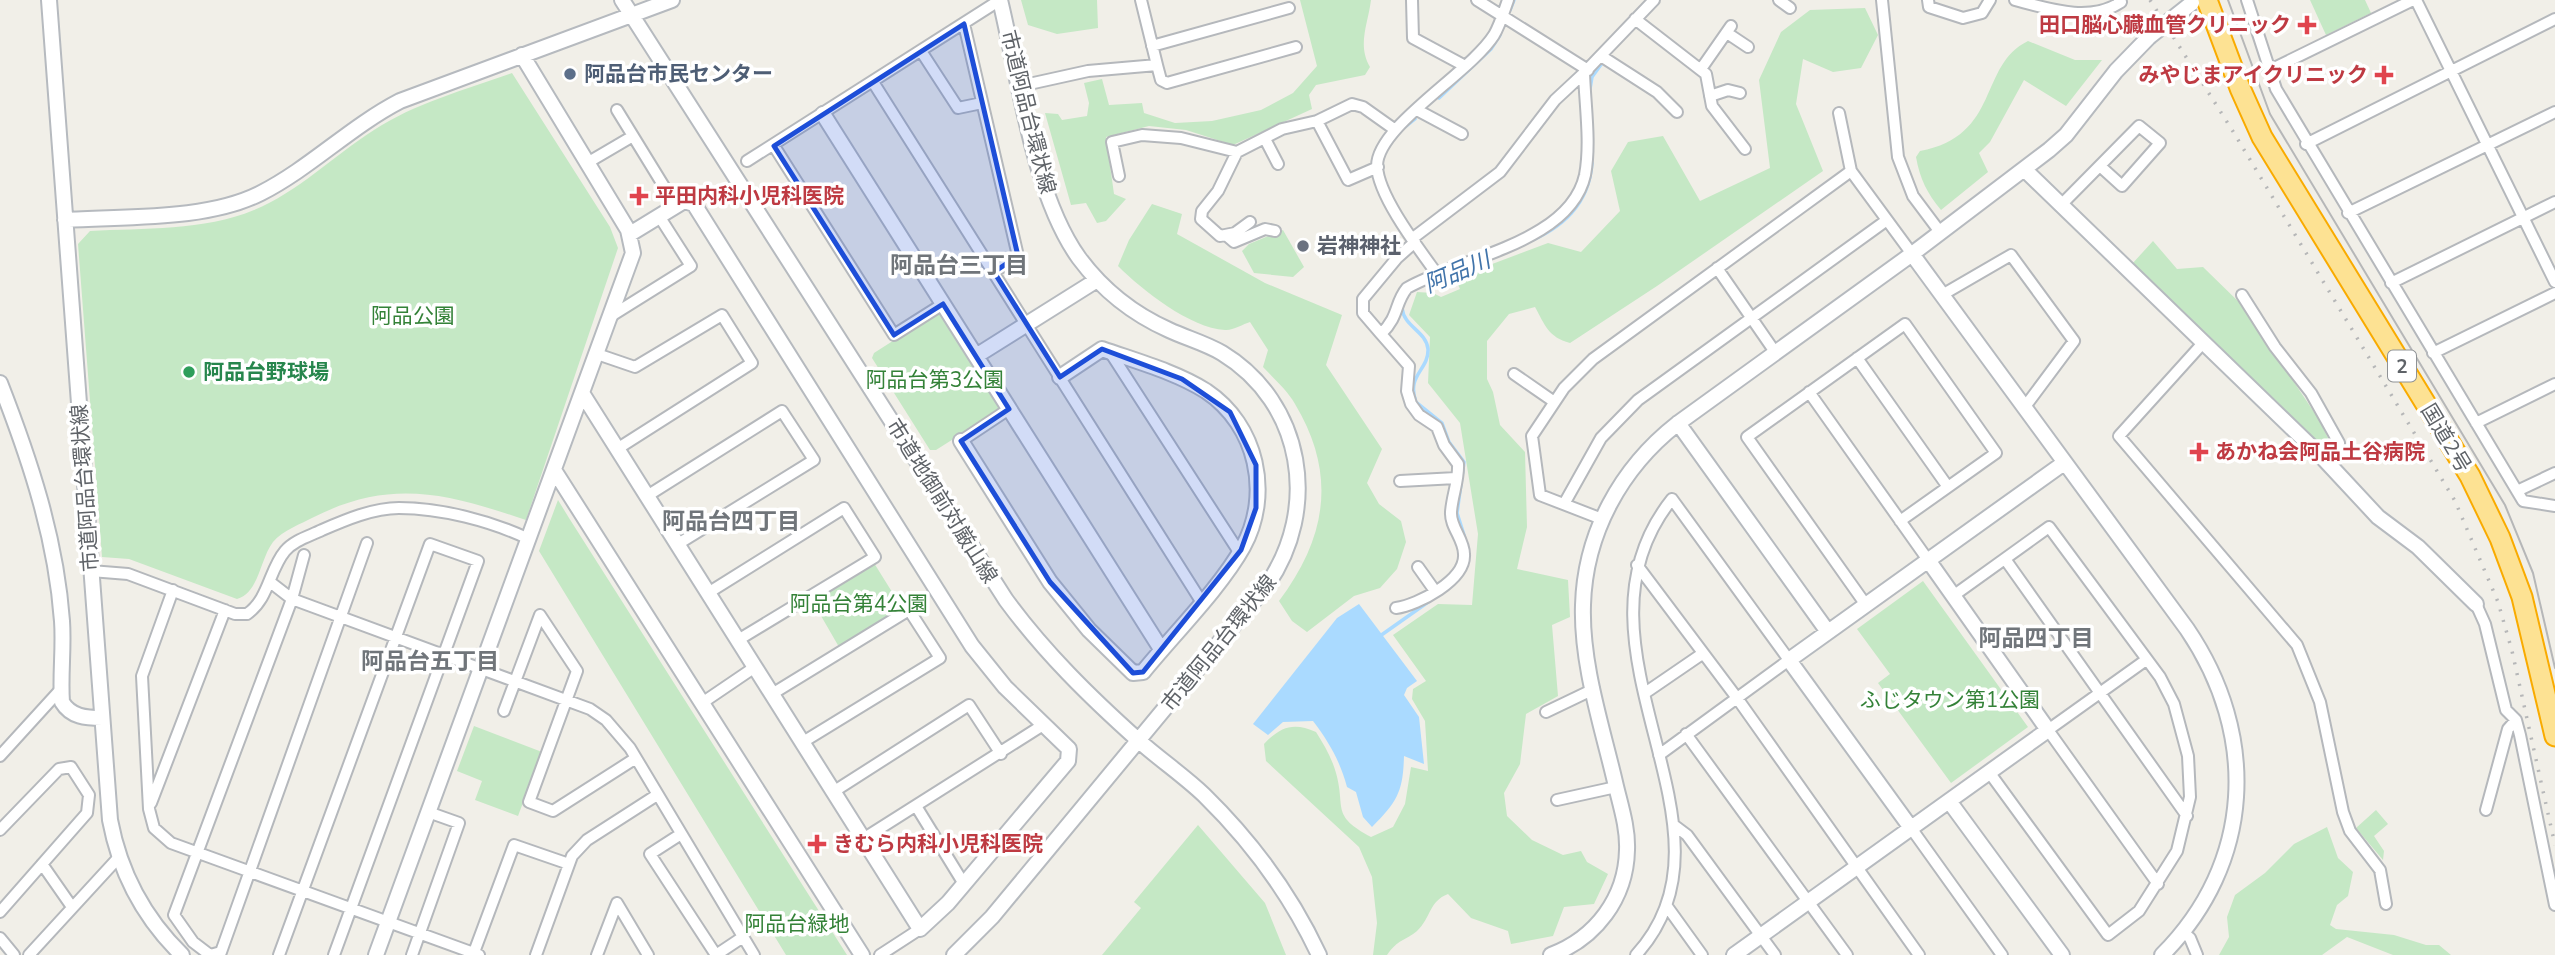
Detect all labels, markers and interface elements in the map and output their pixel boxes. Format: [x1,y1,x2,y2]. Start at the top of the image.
place label: 田口脳心臓血管クリニック [2039,11,2291,39]
marker: 田口脳心臓血管クリニック [2297,15,2317,35]
street label: 市道阿品台環状線 [994,27,1062,197]
place label: 阿品台市民センター [584,60,773,88]
place label: みやじまアイクリニック [2138,61,2368,89]
marker: みやじまアイクリニック [2374,65,2394,85]
marker: 阿品台市民センター [562,66,578,82]
place label: 平田内科小児科医院 [655,182,844,210]
marker: 平田内科小児科医院 [629,186,649,206]
place label: 岩神神社 [1317,232,1401,260]
marker: 岩神神社 [1295,238,1311,254]
water label: 阿品川 [1419,244,1498,300]
district label: 阿品台三丁目 [890,250,1028,281]
park label: 阿品公園 [371,302,455,330]
road number: 2 [2388,350,2416,382]
place label: 阿品台野球場 [203,358,329,386]
marker: 阿品台野球場 [181,364,197,380]
park label: 阿品台第3公園 [866,366,1004,394]
street label: 国道2号 [2415,398,2477,478]
street label: 市道阿品台環状線 [65,403,105,573]
street label: 市道地御前対厳山線 [880,413,1004,589]
place label: あかね会阿品土谷病院 [2215,438,2425,466]
marker: あかね会阿品土谷病院 [2189,442,2209,462]
district label: 阿品台四丁目 [662,506,800,537]
street label: 市道阿品台環状線 [1155,569,1283,717]
park label: 阿品台第4公園 [790,590,928,618]
district label: 阿品四丁目 [1979,623,2094,654]
district label: 阿品台五丁目 [361,646,499,677]
park label: ふじタウン第1公園 [1860,686,2040,714]
place label: きむら内科小児科医院 [833,830,1043,858]
marker: きむら内科小児科医院 [807,834,827,854]
park label: 阿品台緑地 [745,910,850,938]

